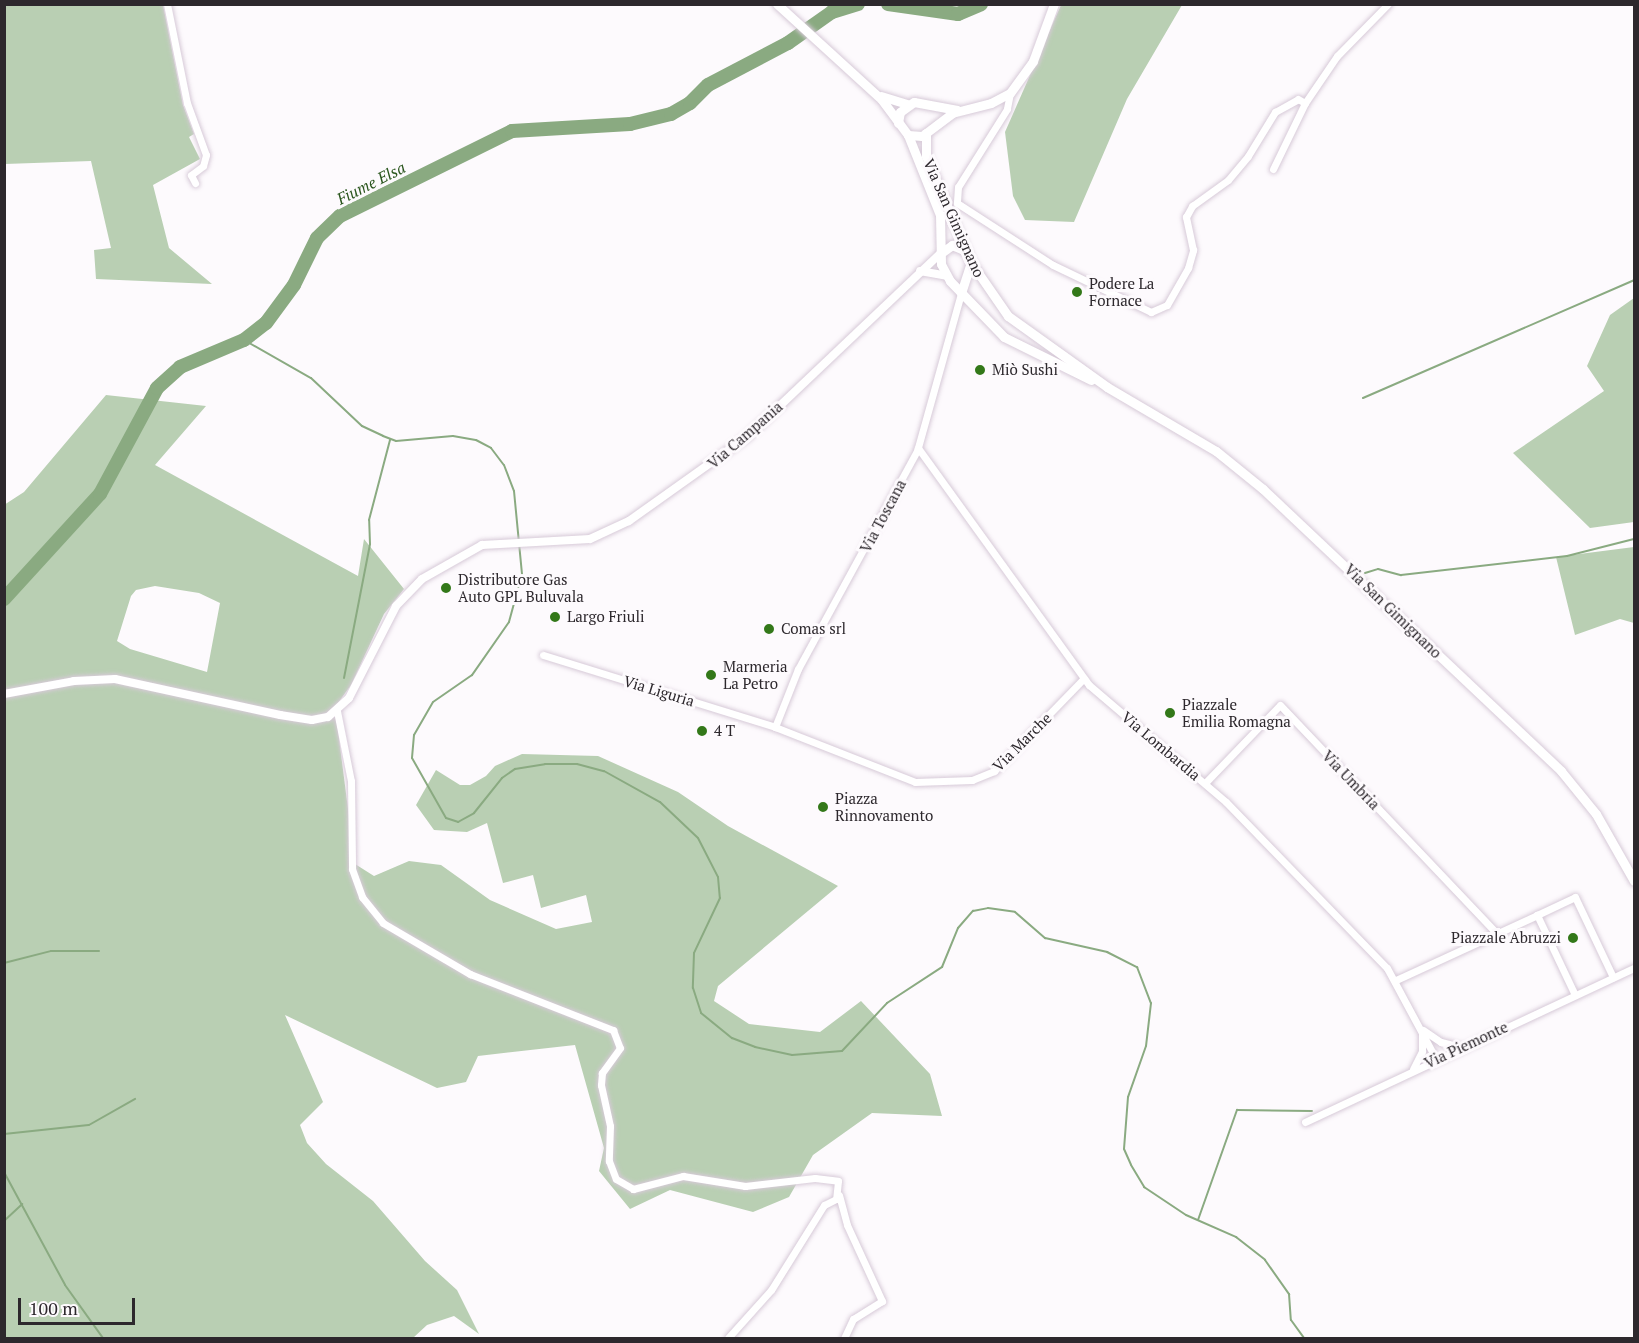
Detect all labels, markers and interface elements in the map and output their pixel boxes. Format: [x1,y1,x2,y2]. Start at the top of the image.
street label: Via San Gimignano [920,156,988,280]
water label: Fiume Elsa [333,158,409,208]
place label: Podere La Fornace [1089,274,1154,309]
marker: Podere La Fornace [1070,285,1084,299]
place label: Miò Sushi [992,361,1058,379]
marker: Miò Sushi [973,363,987,377]
street label: Via Campania [704,398,786,472]
street label: Via Toscana [856,476,910,556]
street label: Via San Gimignano [1341,560,1445,662]
place label: Distributore Gas Auto GPL Buluvala [458,570,584,605]
marker: Distributore Gas Auto GPL Buluvala [439,581,453,595]
place label: Largo Friuli [567,608,644,626]
marker: Largo Friuli [548,610,562,624]
place label: Comas srl [781,620,846,638]
marker: Comas srl [762,622,776,636]
place label: Marmeria La Petro [723,657,788,692]
marker: Marmeria La Petro [704,668,718,682]
street label: Via Liguria [621,672,697,710]
place label: Piazzale Emilia Romagna [1182,695,1291,730]
marker: Piazzale Emilia Romagna [1163,706,1177,720]
street label: Via Lombardia [1118,708,1204,784]
street label: Via Marche [989,709,1055,775]
place label: 4 T [714,722,735,740]
marker: 4 T [695,724,709,738]
street label: Via Umbria [1318,747,1384,813]
place label: Piazza Rinnovamento [835,789,933,824]
marker: Piazza Rinnovamento [816,800,830,814]
place label: Piazzale Abruzzi [1451,929,1561,947]
marker: Piazzale Abruzzi [1566,931,1580,945]
street label: Via Piemonte [1421,1018,1511,1072]
scale bar [21,1286,138,1324]
text: 100 m [29,1296,78,1320]

